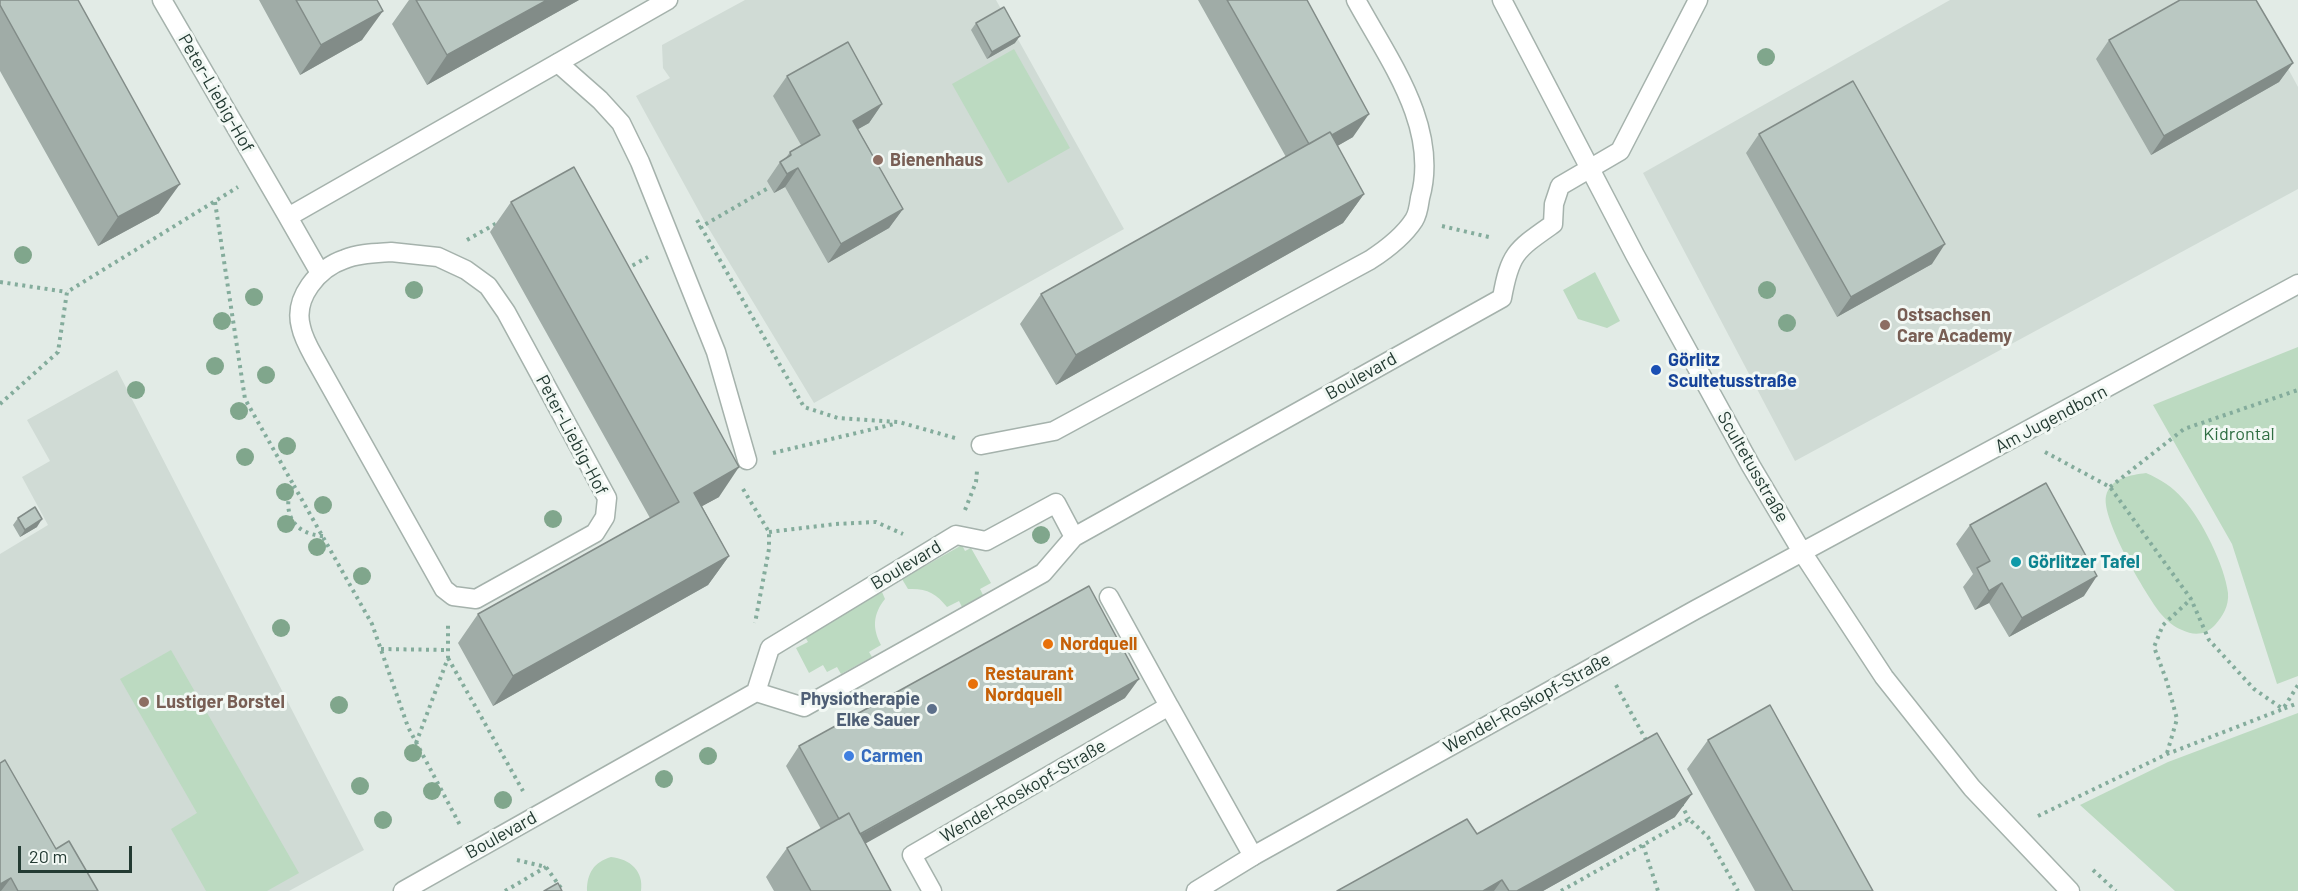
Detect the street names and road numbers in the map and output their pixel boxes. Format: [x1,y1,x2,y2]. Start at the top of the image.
street label: Peter-Liebig-Hof [173,30,259,156]
street label: Boulevard [1322,348,1400,404]
street label: Peter-Liebig-Hof [531,371,613,499]
street label: Am Jugendborn [1991,380,2111,458]
street label: Scultetusstraße [1713,408,1793,526]
street label: Boulevard [867,536,945,594]
street label: Wendel-Roskopf-Straße [1440,648,1614,758]
street label: Wendel-Roskopf-Straße [936,735,1110,847]
street label: Boulevard [462,807,540,863]

